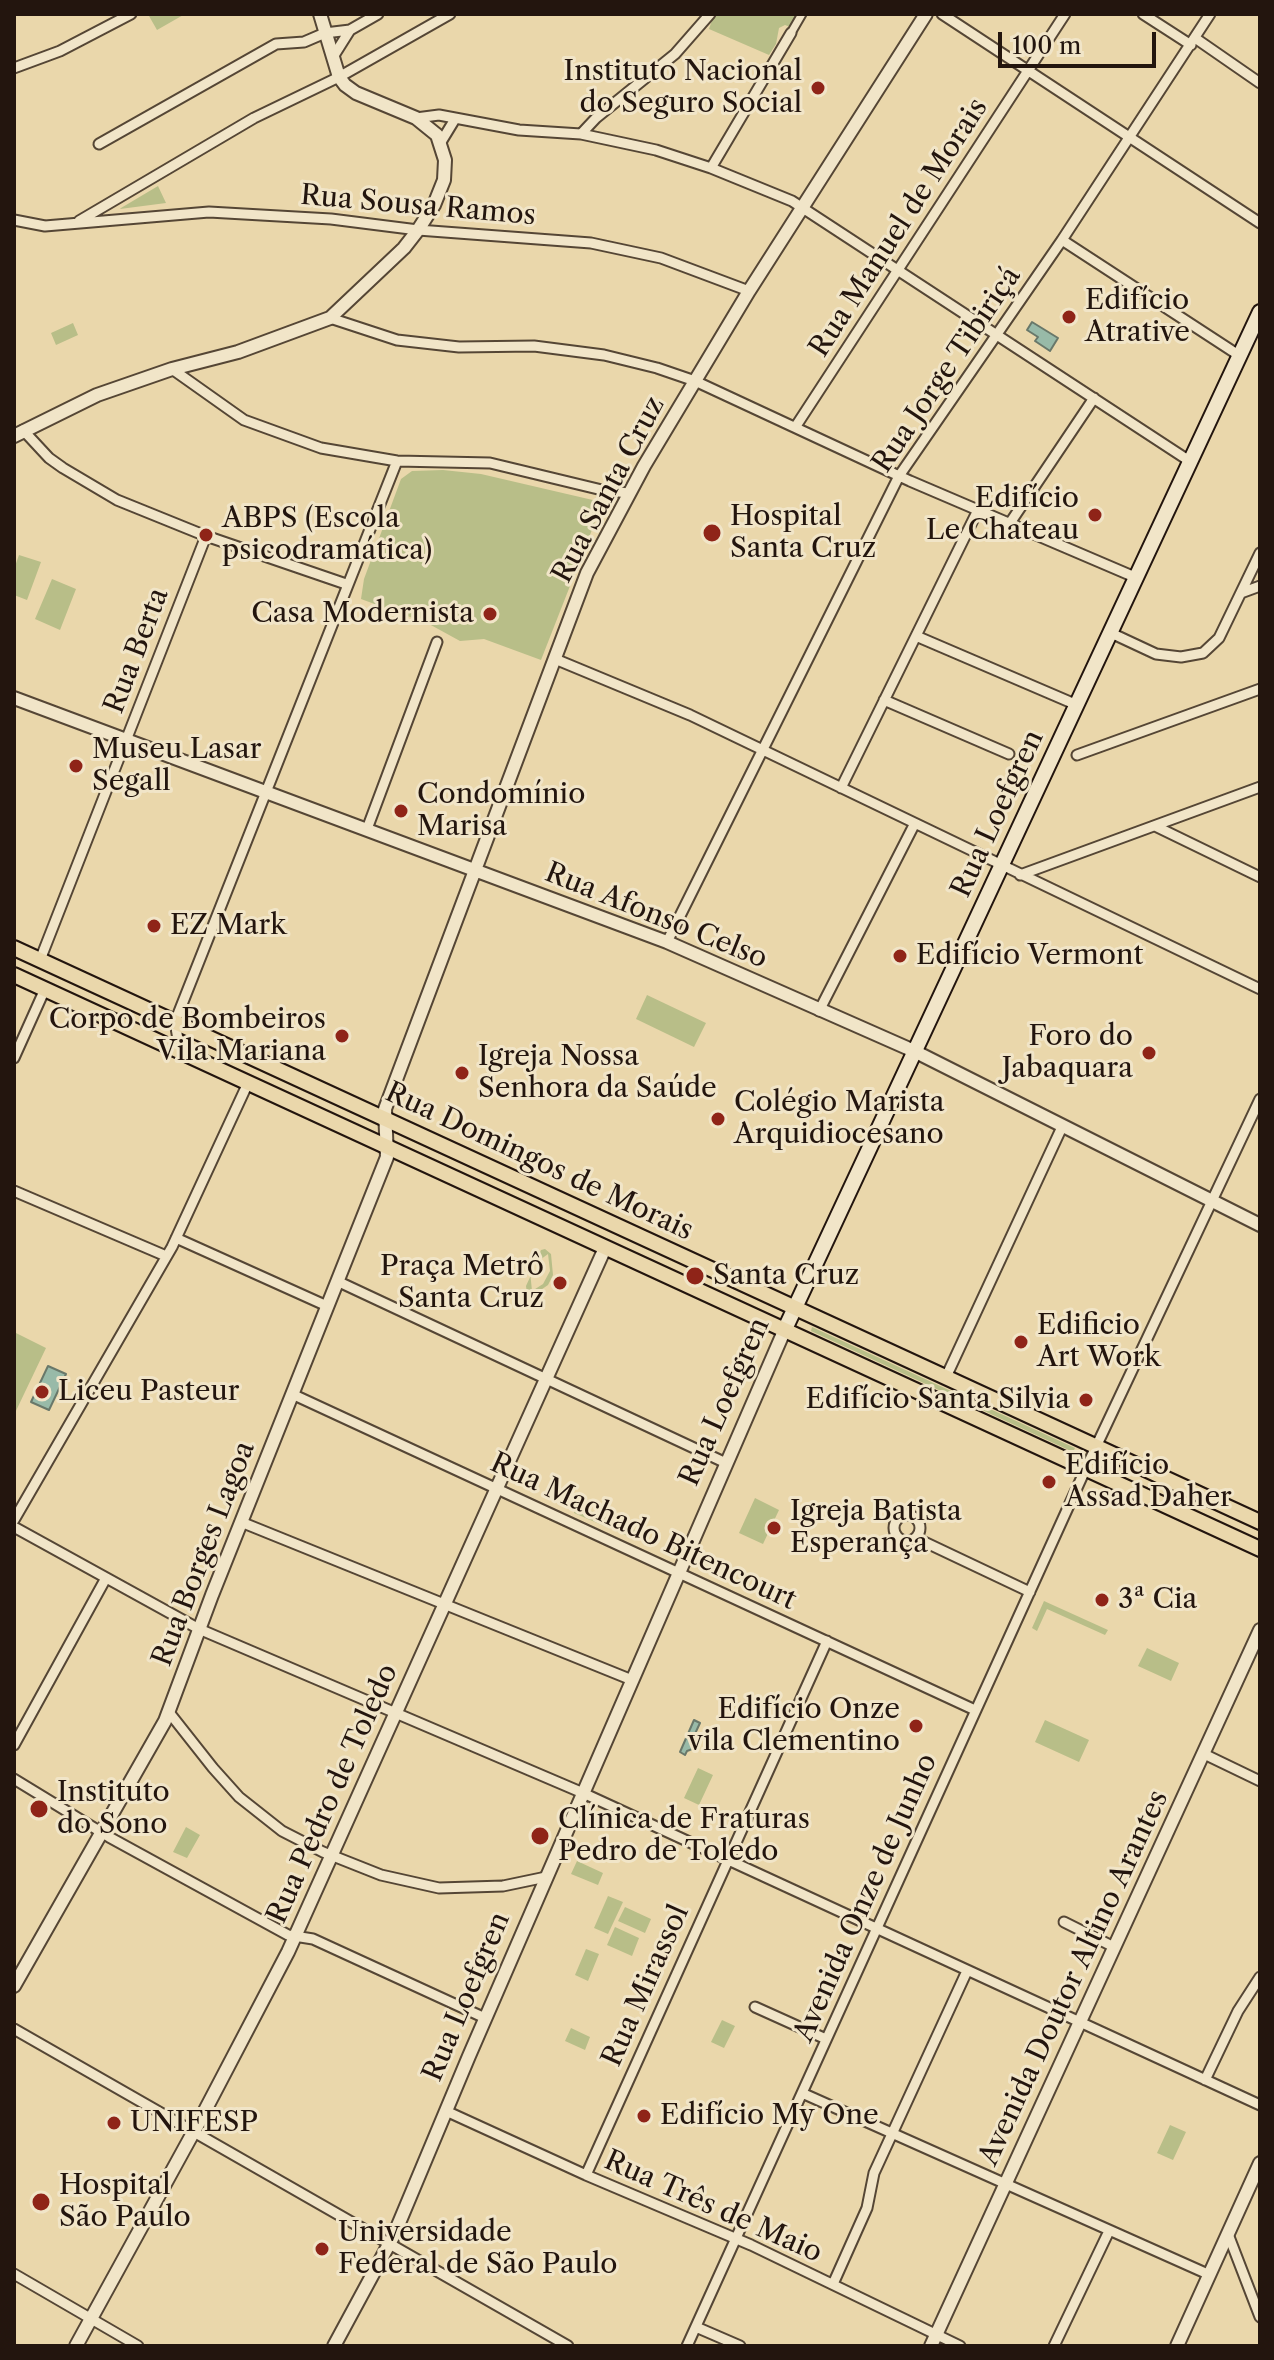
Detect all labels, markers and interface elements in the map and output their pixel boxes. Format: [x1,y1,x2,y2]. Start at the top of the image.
scale bar [1002,16,1160,66]
text: 100 m [1012,31,1081,60]
place label: Instituto Nacional do Seguro Social [564,55,802,121]
marker: Instituto Nacional do Seguro Social [809,79,827,97]
street label: Rua Manuel de Morais [803,93,995,363]
street label: Rua Sousa Ramos [299,179,537,233]
street label: Rua Jorge Tibiriçá [866,261,1028,479]
place label: Edifício Atrative [1085,284,1190,350]
marker: Edifício Atrative [1060,308,1078,326]
street label: Rua Santa Cruz [546,391,672,589]
place label: Edifício Le Chateau [926,482,1079,548]
place label: Hospital Santa Cruz [730,500,876,566]
place label: ABPS (Escola psicodramática) [222,502,432,568]
marker: Edifício Le Chateau [1086,506,1104,524]
marker: Hospital Santa Cruz [701,522,723,544]
marker: ABPS (Escola psicodramática) [197,526,215,544]
street label: Rua Berta [98,584,176,718]
place label: Casa Modernista [251,597,474,631]
marker: Casa Modernista [481,605,499,623]
street label: Rua Loefgren [945,725,1051,903]
place label: Museu Lasar Segall [92,733,262,799]
marker: Museu Lasar Segall [67,757,85,775]
place label: Condomínio Marisa [417,778,585,844]
marker: Condomínio Marisa [392,802,410,820]
street label: Rua Afonso Celso [540,856,772,976]
place label: EZ Mark [170,909,286,943]
marker: EZ Mark [145,917,163,935]
place label: Edifício Vermont [916,939,1143,973]
marker: Edifício Vermont [891,947,909,965]
place label: Corpo de Bombeiros Vila Mariana [49,1003,326,1069]
place label: Foro do Jabaquara [1002,1020,1133,1086]
marker: Corpo de Bombeiros Vila Mariana [333,1027,351,1045]
place label: Igreja Nossa Senhora da Saúde [478,1040,717,1106]
marker: Foro do Jabaquara [1140,1044,1158,1062]
marker: Igreja Nossa Senhora da Saúde [453,1064,471,1082]
street label: Rua Domingos de Morais [380,1076,698,1248]
place label: Colégio Marista Arquidiocesano [734,1086,945,1152]
marker: Colégio Marista Arquidiocesano [709,1110,727,1128]
place label: Praça Metrô Santa Cruz [380,1250,544,1316]
place label: Santa Cruz [713,1259,859,1293]
marker: Santa Cruz [684,1265,706,1287]
marker: Praça Metrô Santa Cruz [551,1274,569,1292]
place label: Edificio Art Work [1037,1309,1160,1375]
street label: Rua Loefgren [673,1313,777,1491]
marker: Edificio Art Work [1012,1333,1030,1351]
place label: Liceu Pasteur [58,1375,239,1409]
marker: Liceu Pasteur [33,1383,51,1401]
place label: Edifício Santa Silvia [806,1383,1070,1417]
marker: Edifício Santa Silvia [1077,1391,1095,1409]
street label: Rua Borges Lagoa [146,1437,262,1671]
street label: Rua Machado Bitencourt [485,1446,801,1618]
place label: Edifício Assad Daher [1065,1449,1232,1515]
marker: Edifício Assad Daher [1040,1473,1058,1491]
place label: Igreja Batista Esperança [790,1495,962,1561]
marker: Igreja Batista Esperança [765,1519,783,1537]
place label: 3ª Cia [1118,1583,1197,1617]
marker: 3ª Cia [1093,1591,1111,1609]
street label: Rua Pedro de Toledo [261,1659,405,1929]
place label: Edifício Onze vila Clementino [688,1693,900,1759]
marker: Edifício Onze vila Clementino [907,1717,925,1735]
street label: Avenida Onze de Junho [787,1749,945,2047]
place label: Instituto do Sono [57,1776,170,1842]
street label: Avenida Doutor Altino Arantes [972,1785,1176,2171]
marker: Instituto do Sono [28,1798,50,1820]
place label: Clínica de Fraturas Pedro de Toledo [558,1803,810,1869]
marker: Clínica de Fraturas Pedro de Toledo [529,1825,551,1847]
street label: Rua Mirassol [595,1900,697,2072]
street label: Rua Loefgren [416,1907,518,2087]
place label: Edifício My One [660,2099,879,2133]
place label: UNIFESP [130,2106,258,2140]
marker: Edifício My One [635,2107,653,2125]
marker: UNIFESP [105,2114,123,2132]
street label: Rua Três de Maio [599,2144,827,2270]
place label: Hospital São Paulo [59,2169,191,2235]
marker: Hospital São Paulo [30,2191,52,2213]
place label: Universidade Federal de São Paulo [338,2216,617,2282]
marker: Universidade Federal de São Paulo [313,2240,331,2258]

